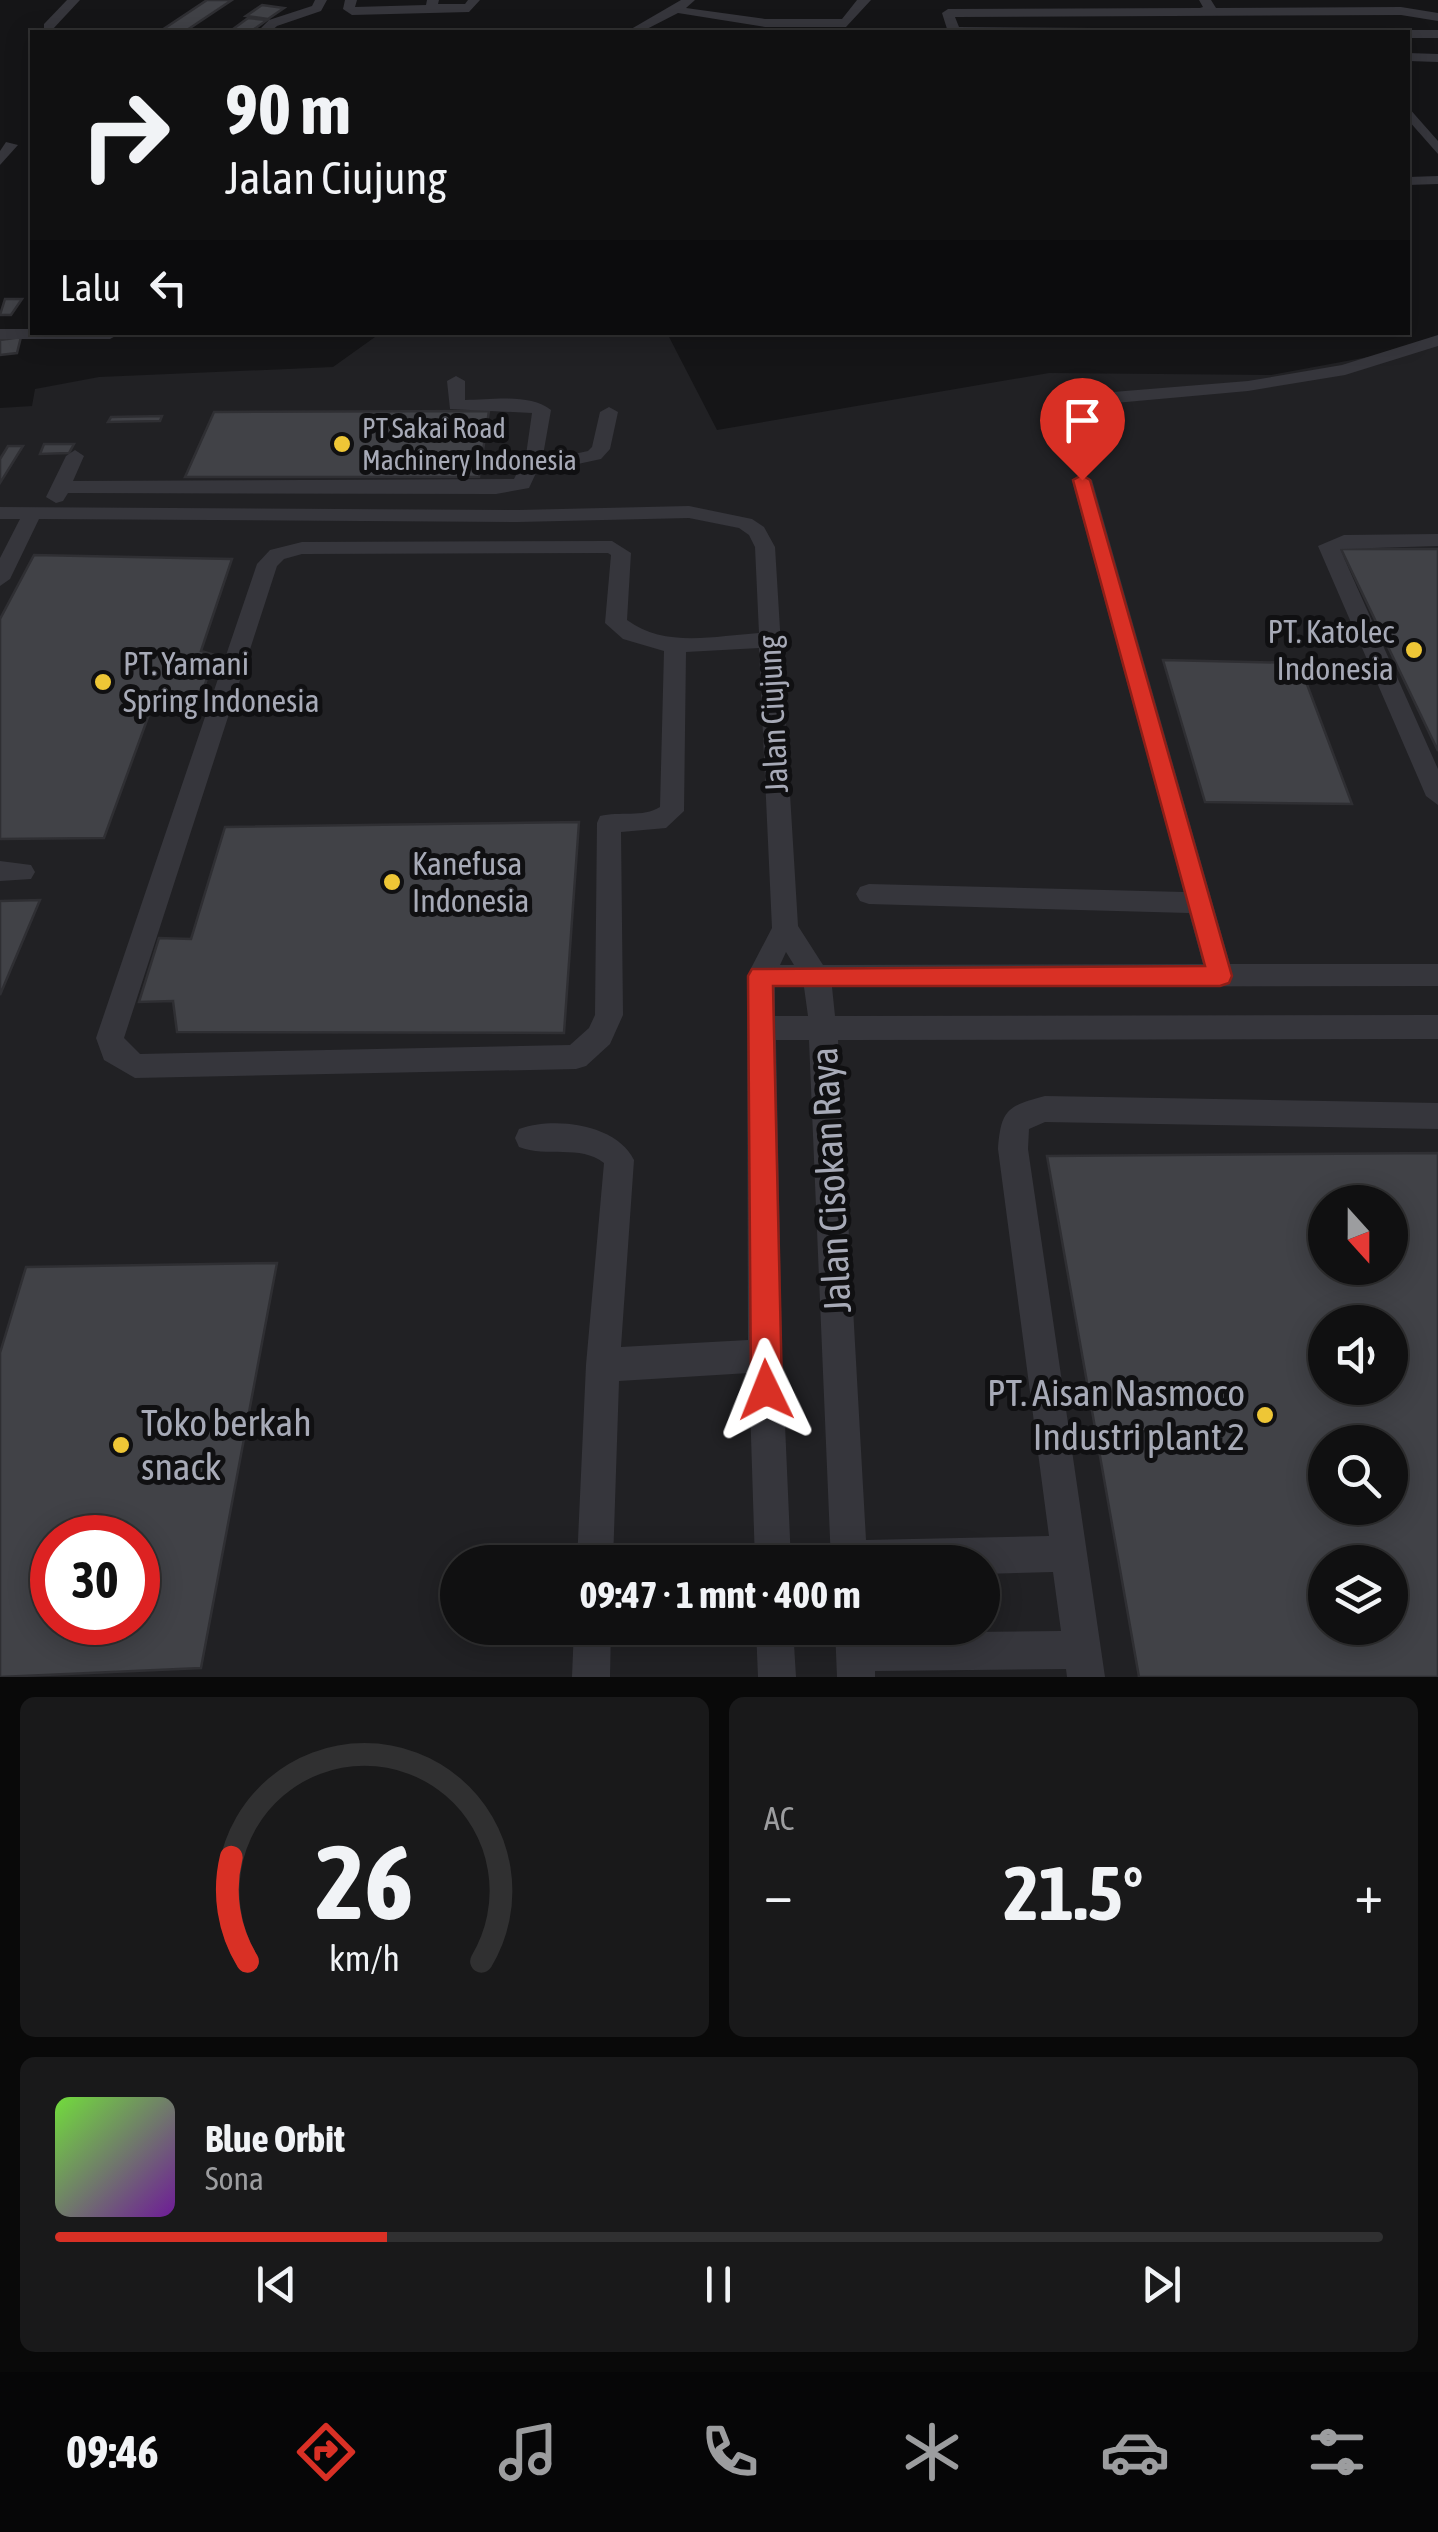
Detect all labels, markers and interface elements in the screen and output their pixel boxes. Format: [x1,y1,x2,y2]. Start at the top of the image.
text: 90 m [225,69,351,149]
icon: right [60,70,190,200]
text: Jalan Ciujung [225,152,447,204]
icon: left [141,260,196,315]
text: Lalu [60,266,121,309]
pin [1040,378,1125,481]
icon: arrive [1055,393,1110,448]
place label: PT Sakai Road Machinery Indonesia [362,412,577,476]
marker: PT Sakai Road Machinery Indonesia [331,433,353,455]
place label: PT. Katolec Indonesia [1268,613,1394,687]
street label: Jalan Ciujung [750,634,795,794]
marker: PT. Katolec Indonesia [1403,639,1425,661]
place label: PT. Yamani Spring Indonesia [123,645,320,719]
marker: PT. Yamani Spring Indonesia [92,671,114,693]
place label: Kanefusa Indonesia [412,845,529,919]
marker: Kanefusa Indonesia [381,871,403,893]
street label: Jalan Cisokan Raya [802,1046,859,1314]
north arrow [1308,1185,1408,1285]
map controls [1308,1185,1408,1645]
button: sound [1308,1305,1408,1405]
position arrow [714,1338,818,1442]
place label: PT. Aisan Nasmoco Industri plant 2 [987,1371,1245,1458]
place label: Toko berkah snack [141,1401,312,1488]
marker: PT. Aisan Nasmoco Industri plant 2 [1254,1404,1276,1426]
button: search [1308,1425,1408,1525]
marker: Toko berkah snack [110,1434,132,1456]
speed limit sign: 30 [30,1515,160,1645]
button: layers [1308,1545,1408,1645]
text: 09:47 · 1 mnt · 400 m [579,1573,861,1616]
text: AC [764,1800,794,1837]
text: 26 [316,1822,413,1941]
text: 21.5° [1004,1850,1143,1936]
text: − [764,1862,793,1925]
text: + [1354,1862,1383,1925]
text: km/h [329,1938,400,1979]
text: Blue Orbit [205,2117,345,2160]
text: Sona [205,2160,264,2197]
icon: previous [249,2257,304,2312]
icon: pause [691,2257,746,2312]
icon: next [1134,2257,1189,2312]
icon: directions [291,2417,361,2487]
icon: music [493,2417,563,2487]
icon: phone [695,2417,765,2487]
icon: climate [897,2417,967,2487]
icon: car [1100,2417,1170,2487]
icon: filters [1302,2417,1372,2487]
text: 09:46 [66,2426,159,2478]

